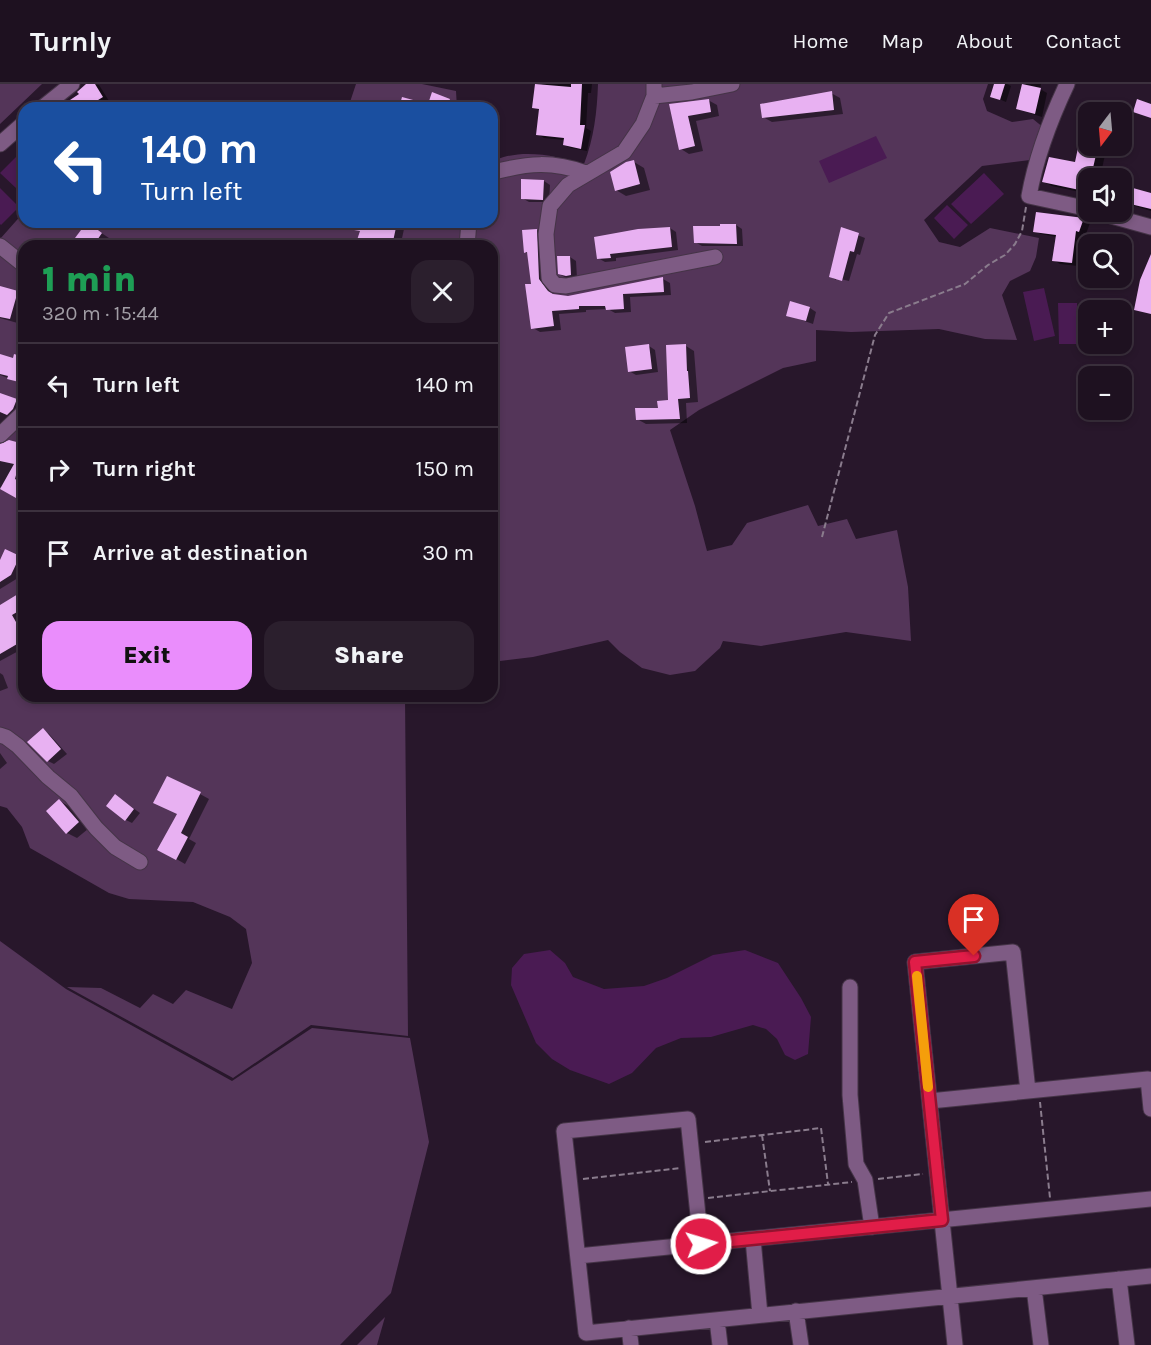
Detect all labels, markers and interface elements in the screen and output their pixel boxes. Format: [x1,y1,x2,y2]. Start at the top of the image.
text: Turnly [30,25,111,58]
text: Home [793,29,849,53]
text: Map [882,29,923,53]
text: About [956,29,1013,53]
text: Contact [1046,29,1121,53]
north arrow [1078,102,1132,156]
map controls [1078,102,1132,420]
text: 140 m [141,124,258,174]
icon: left [42,126,120,204]
button: sound [1078,168,1132,222]
text: Turn left [141,175,242,207]
button: search [1078,234,1132,288]
text: 1 min [42,258,136,300]
button: close [411,260,474,323]
button: + [1078,300,1132,354]
text: 320 m · 15:44 [42,302,159,325]
button: − [1078,366,1132,420]
icon: left [42,369,75,402]
text: Turn left [93,372,180,398]
text: 140 m [416,372,474,398]
icon: right [42,453,75,486]
text: Turn right [93,456,196,482]
text: 150 m [415,456,474,482]
icon: arrive [42,537,75,570]
text: Arrive at destination [93,540,308,566]
text: 30 m [422,540,474,566]
button: Exit [42,621,252,690]
button: Share [264,621,474,690]
pin [948,894,999,956]
icon: arrive [957,903,990,936]
position arrow [669,1212,733,1276]

